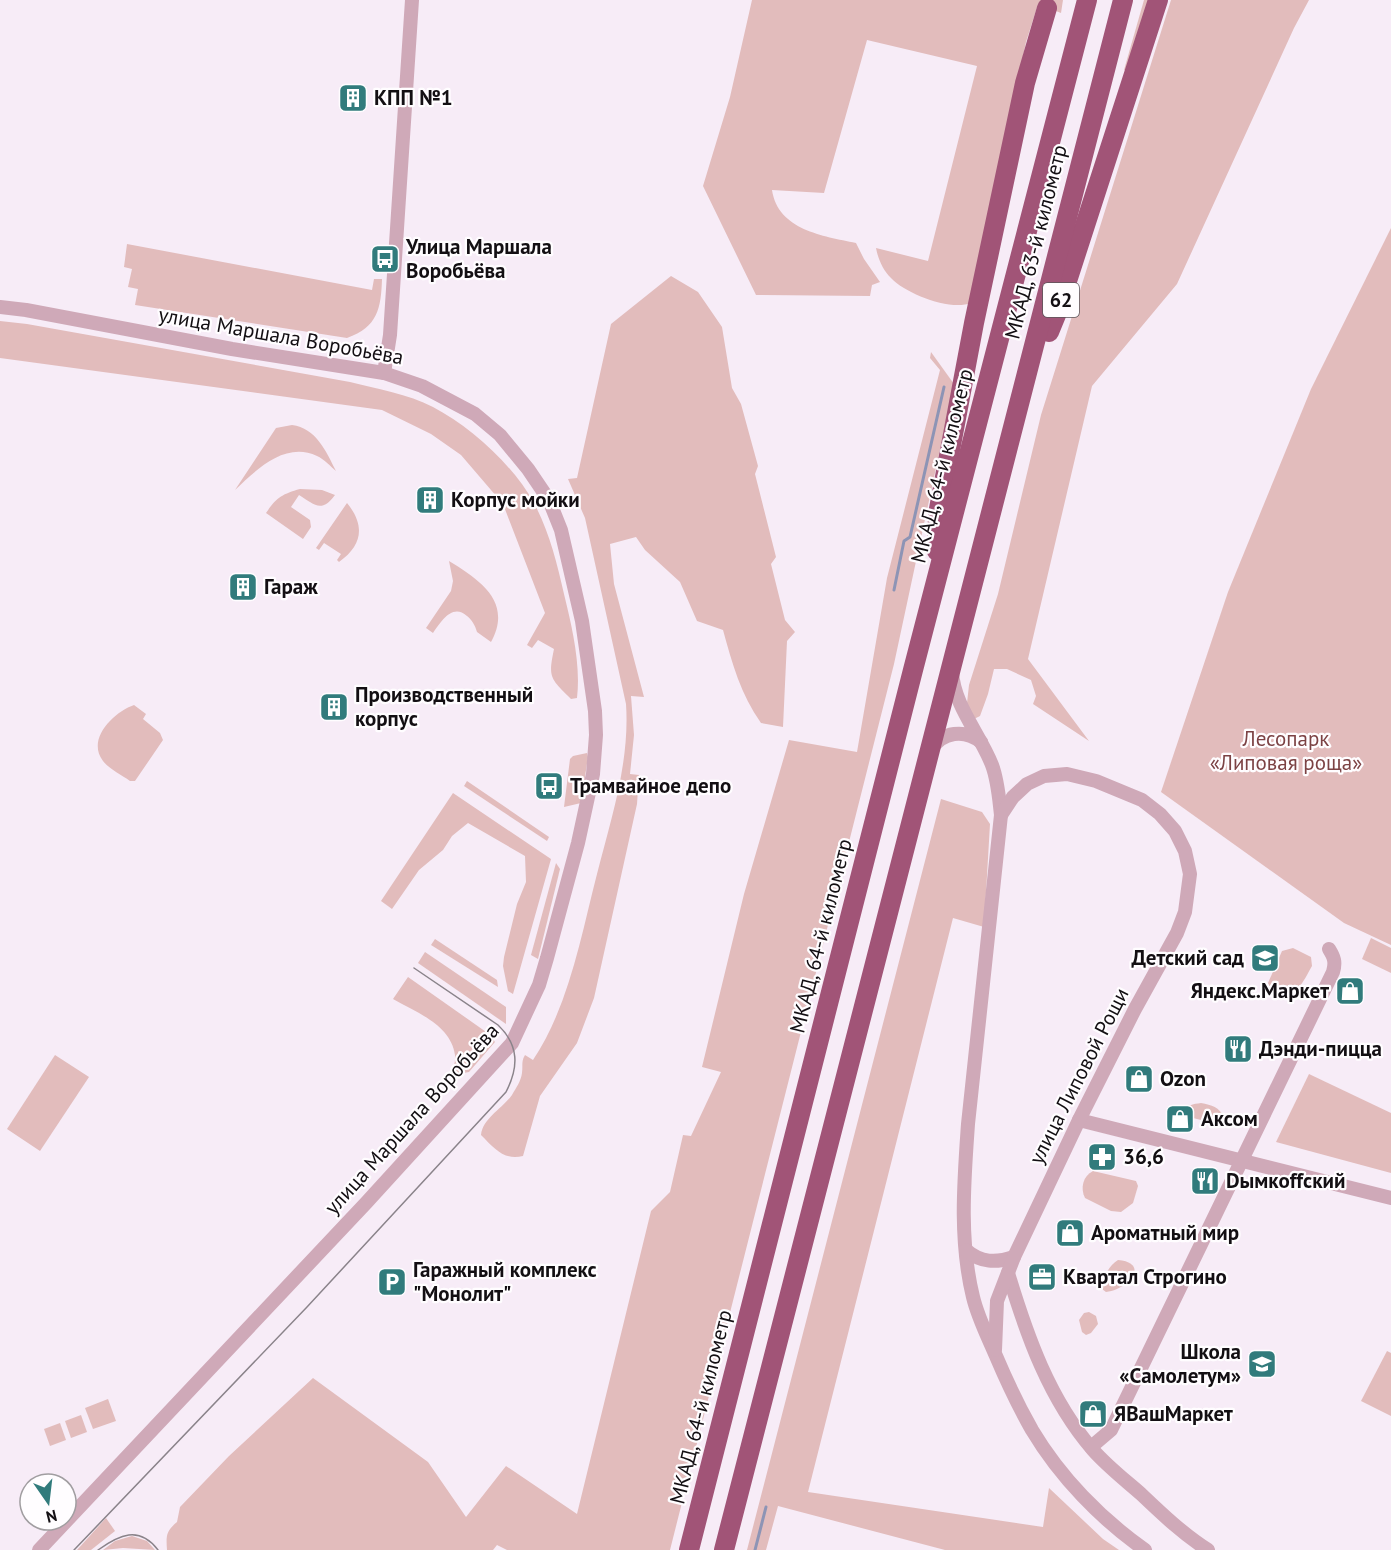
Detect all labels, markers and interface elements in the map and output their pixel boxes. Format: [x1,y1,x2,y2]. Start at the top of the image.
building icon: КПП №1 [337,82,369,114]
place label: КПП №1 [374,84,453,111]
street label: МКАД, 63-й километр [998,142,1073,342]
place label: Улица Маршала Воробьёва [405,233,552,284]
bus stop icon: Улица Маршала Воробьёва [369,243,401,275]
road number: 62 [1043,283,1079,317]
street label: улица Маршала Воробьёва [156,301,406,370]
street label: МКАД, 64-й километр [904,366,979,566]
building icon: Корпус мойки [414,484,446,516]
place label: Корпус мойки [451,486,580,513]
building icon: Гараж [227,571,259,603]
place label: Гараж [264,573,318,600]
place label: Производственный корпус [355,681,533,732]
building icon: Производственный корпус [318,691,350,723]
park label: Лесопарк «Липовая роща» [1210,725,1362,776]
bus stop icon: Трамвайное депо [533,770,565,802]
place label: Трамвайное депо [570,772,731,799]
street label: МКАД, 64-й километр [783,836,858,1036]
school or university icon: Детский сад [1249,942,1281,974]
place label: Детский сад [1132,944,1244,971]
shop icon: Яндекс.Маркет [1334,975,1366,1007]
place label: Яндекс.Маркет [1191,977,1329,1004]
street label: улица Липовой Рощи [1022,983,1135,1168]
street label: улица Маршала Воробьёва [318,1017,505,1220]
restaurant icon: Дэнди-пицца [1222,1033,1254,1065]
place label: Дэнди-пицца [1259,1035,1382,1062]
shop icon: Ozon [1123,1063,1155,1095]
place label: Ozon [1160,1065,1206,1092]
shop icon: Аксом [1164,1103,1196,1135]
place label: Аксом [1201,1105,1258,1132]
pharmacy icon: 36,6 [1086,1141,1118,1173]
place label: 36,6 [1123,1143,1164,1170]
restaurant icon: Dымкoffский [1189,1165,1221,1197]
place label: Dымкoffский [1226,1167,1345,1194]
shop icon: Ароматный мир [1054,1217,1086,1249]
place label: Ароматный мир [1091,1219,1239,1246]
place label: Гаражный комплекс "Монолит" [413,1256,597,1307]
office icon: Квартал Строгино [1026,1261,1058,1293]
place label: Квартал Строгино [1063,1263,1227,1290]
parking icon: Гаражный комплекс "Монолит" [376,1266,408,1298]
street label: МКАД, 64-й километр [663,1307,738,1507]
place label: Школа «Самолетум» [1119,1338,1241,1389]
school or university icon: Школа «Самолетум» [1246,1348,1278,1380]
shop icon: ЯВашМаркет [1077,1398,1109,1430]
place label: ЯВашМаркет [1114,1400,1233,1427]
north arrow [18,1472,78,1532]
text: N [44,1506,59,1528]

